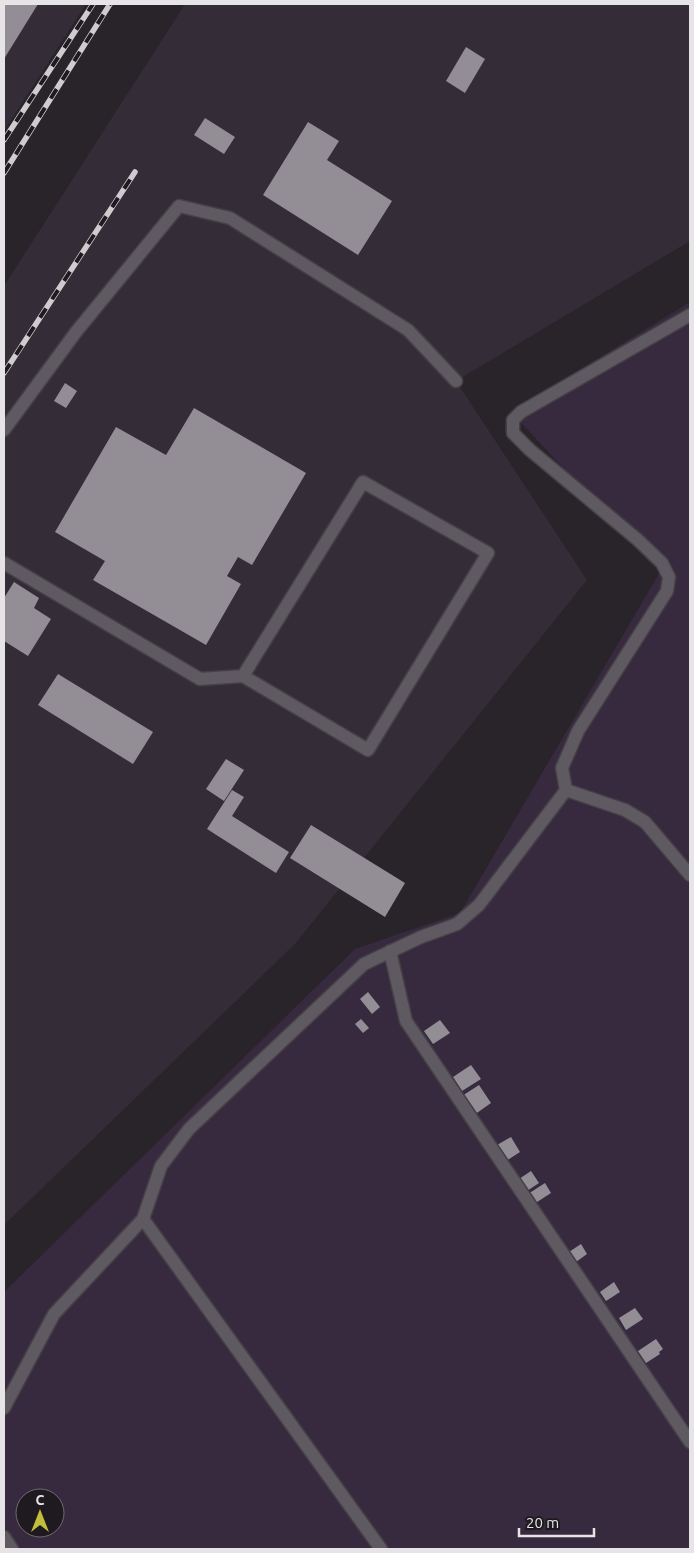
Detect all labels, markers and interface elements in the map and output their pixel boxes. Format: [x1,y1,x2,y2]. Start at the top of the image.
north arrow [15,1488,65,1538]
text: С [36,1492,45,1508]
scale bar [519,1506,594,1538]
text: 20 m [526,1514,559,1531]

